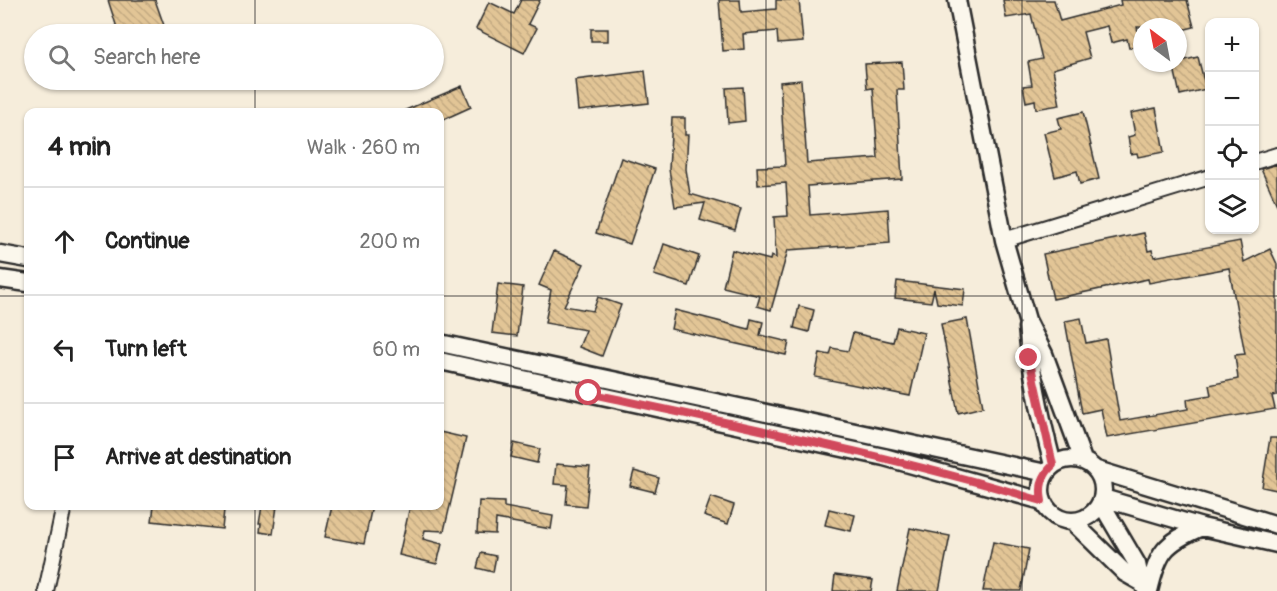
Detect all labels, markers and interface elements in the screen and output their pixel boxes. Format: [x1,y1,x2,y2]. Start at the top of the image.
north arrow [1133,18,1187,72]
map controls [1205,18,1259,234]
button: + [1205,18,1259,72]
search box [24,24,444,90]
icon: search [45,41,78,74]
text: Search here [93,43,200,71]
button: − [1205,72,1259,126]
button: locate [1205,126,1259,180]
text: 4 min [48,131,111,163]
text: Walk · 260 m [307,135,420,160]
button: layers [1205,180,1259,234]
icon: ahead [48,225,81,258]
text: Continue [105,227,189,255]
text: 200 m [359,229,420,254]
icon: left [48,333,81,366]
text: Turn left [105,335,187,363]
text: 60 m [373,337,420,362]
route end [1015,344,1041,370]
route start [575,379,601,405]
icon: arrive [48,441,81,474]
text: Arrive at destination [105,443,291,471]

